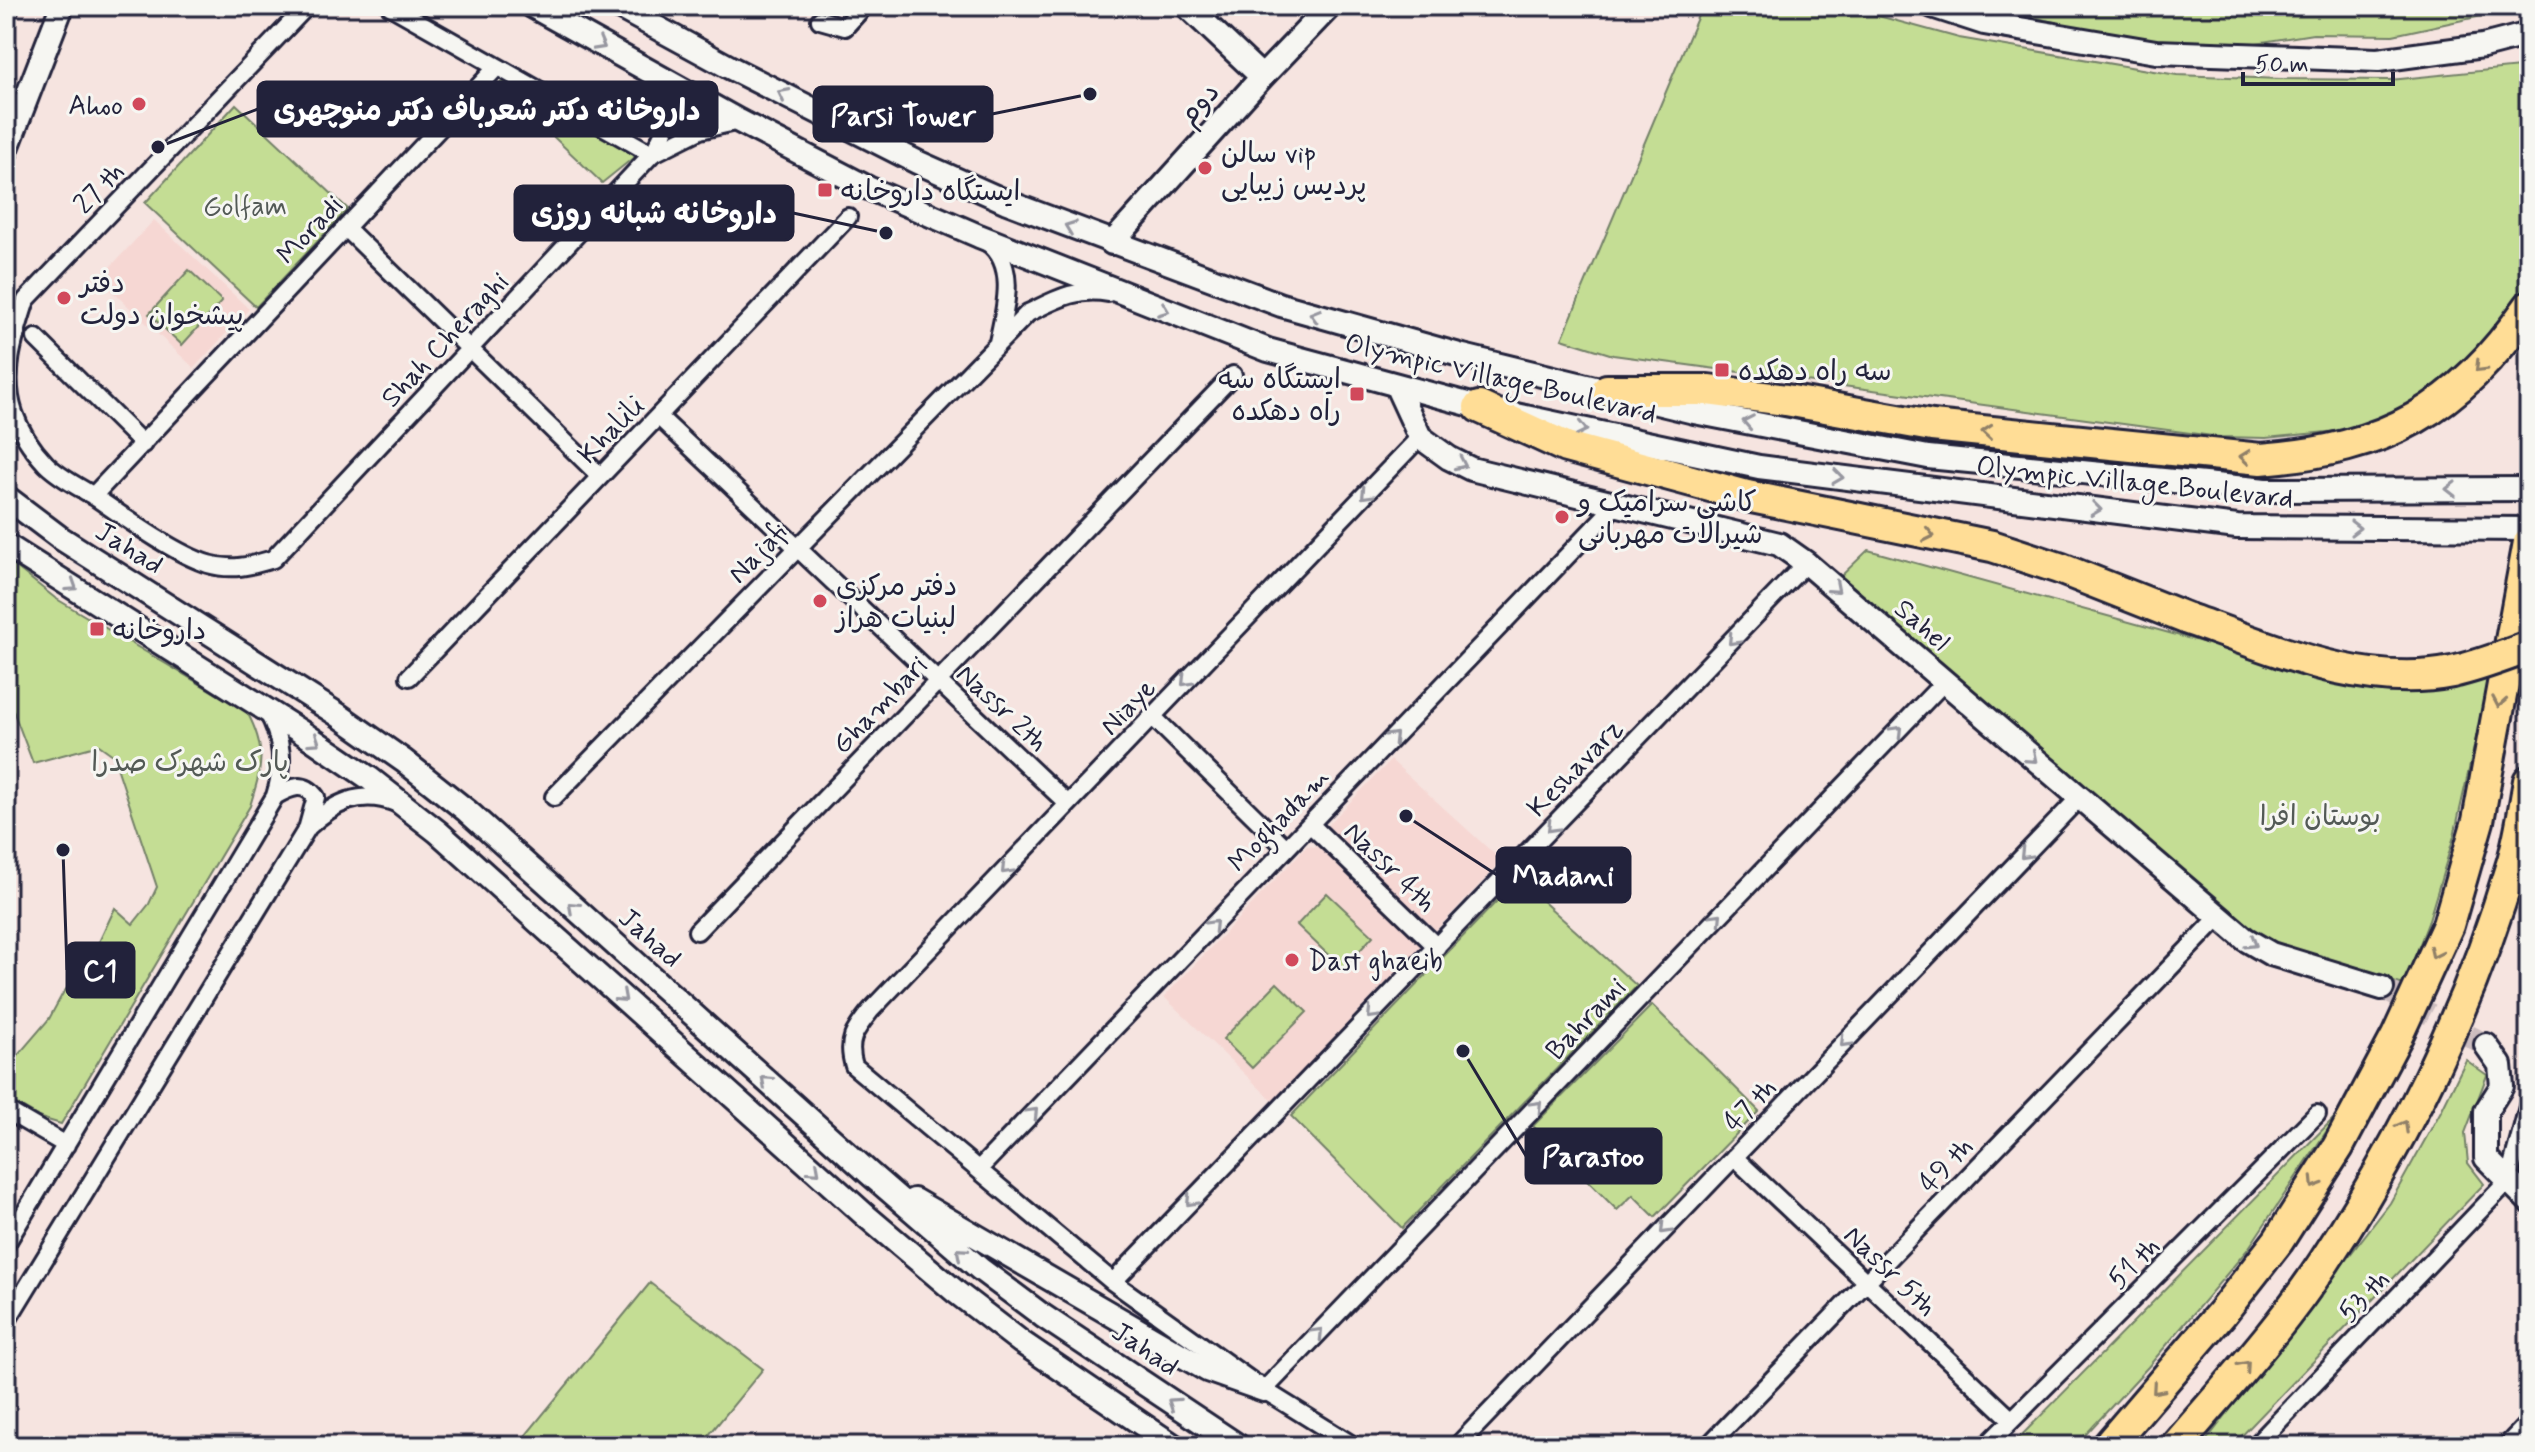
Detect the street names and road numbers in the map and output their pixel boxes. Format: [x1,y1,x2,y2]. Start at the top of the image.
street label: دوم [1171,75,1230,135]
street label: 27 th [66,155,134,223]
street label: Moradi [269,188,352,273]
street label: Shah Cheraghi [374,265,518,416]
street label: Olympic Village Boulevard [1341,326,1660,435]
street label: Khalili [570,389,653,473]
street label: Olympic Village Boulevard [1974,448,2295,521]
street label: Jahad [88,514,170,584]
street label: Najafi [721,515,797,592]
street label: Sahel [1886,591,1957,660]
street label: Ghambari [825,649,937,763]
street label: Nassr 2th [947,657,1055,761]
street label: Niaye [1093,671,1165,744]
street label: Keshavarz [1519,711,1632,826]
street label: Moghadam [1221,760,1341,883]
street label: Nassr 4th [1335,814,1444,921]
street label: Jahad [610,900,689,977]
street label: Bahrami [1538,970,1635,1069]
street label: 47 th [1716,1071,1785,1141]
street label: 49 th [1911,1130,1982,1202]
street label: Nassr 5th [1835,1218,1944,1326]
street label: 51 th [2100,1229,2169,1298]
street label: 53 th [2331,1262,2399,1331]
street label: Jahad [1104,1314,1185,1386]

